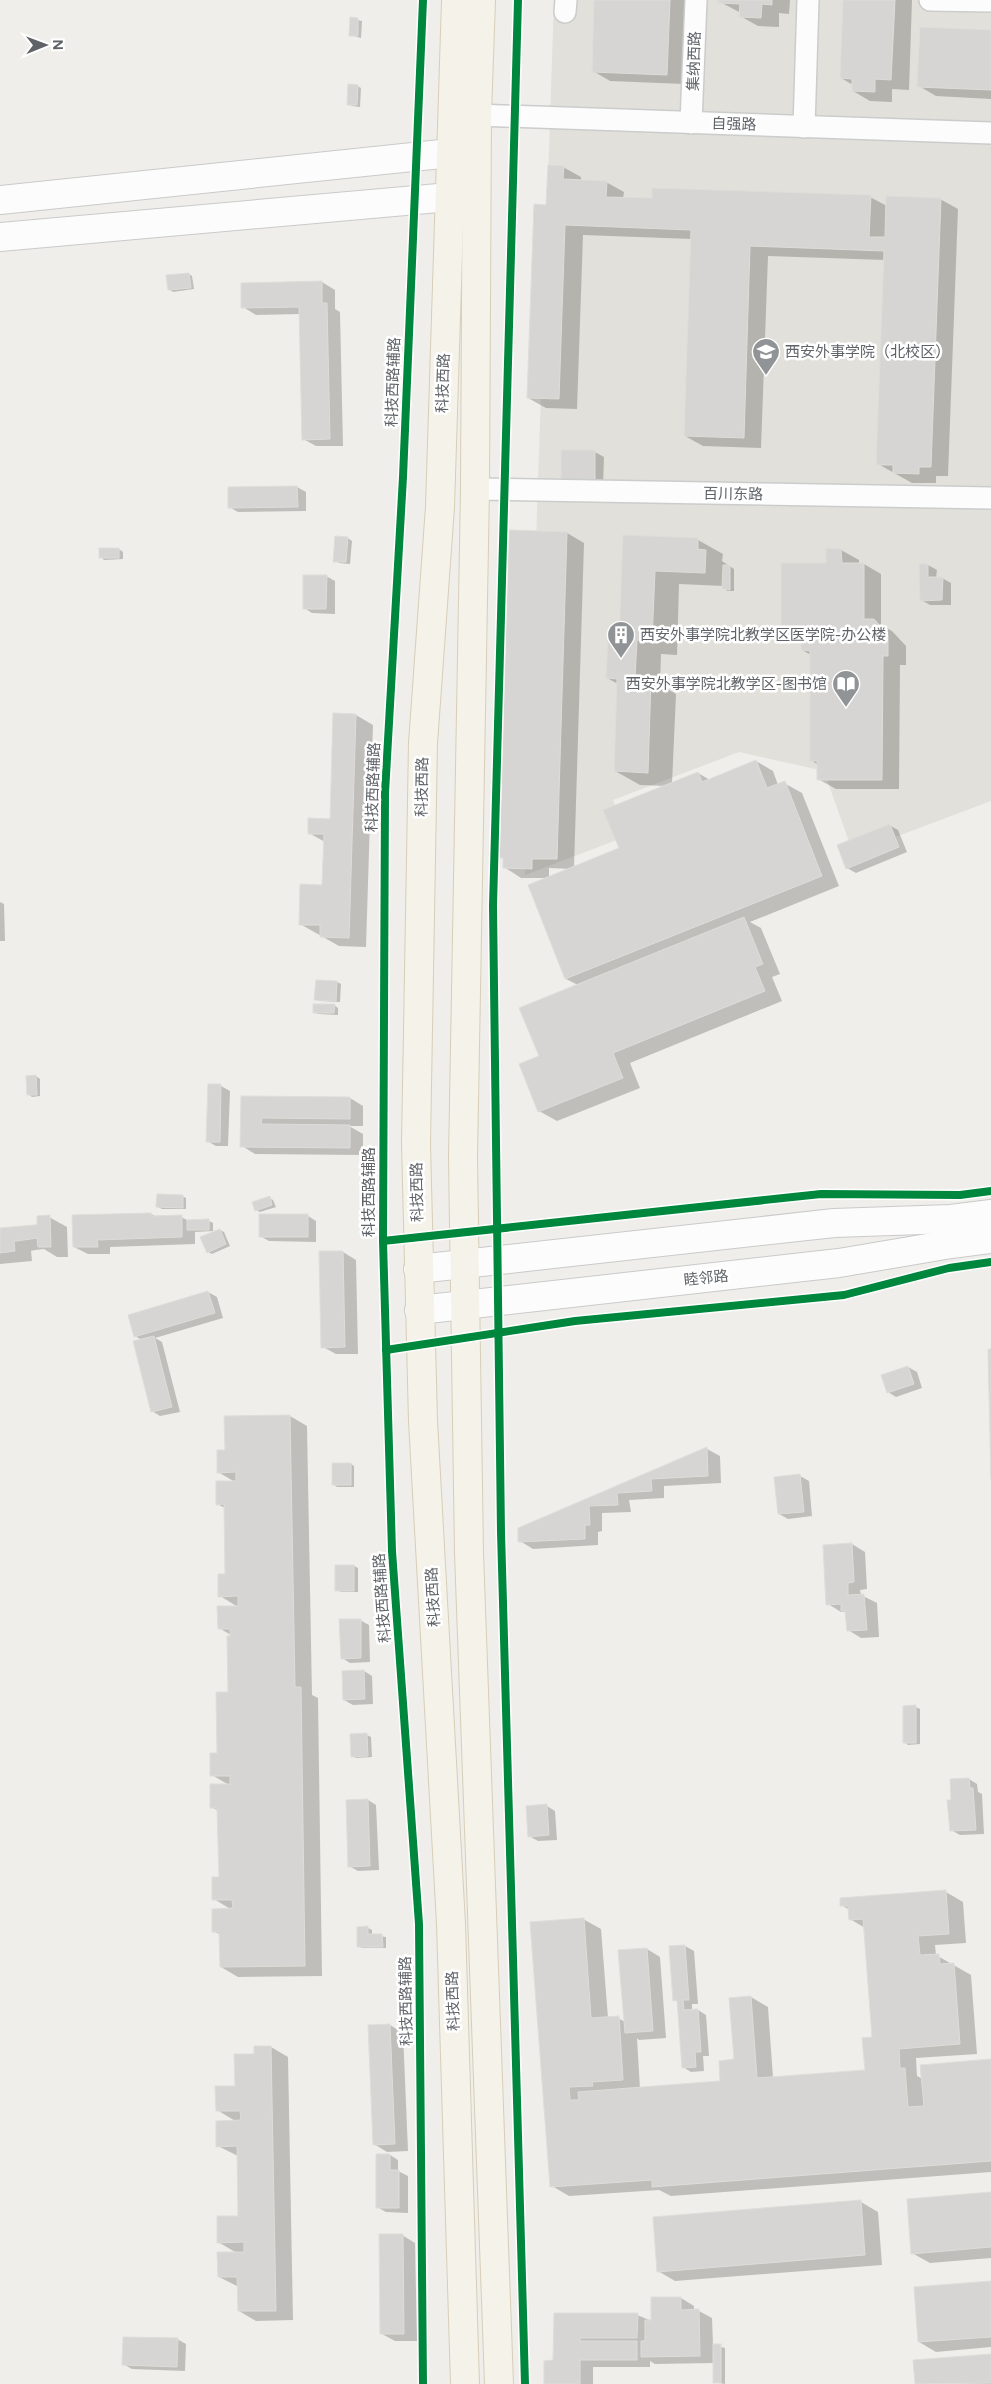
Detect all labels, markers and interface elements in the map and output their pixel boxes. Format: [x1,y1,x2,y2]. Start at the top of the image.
north arrow [20,20,70,70]
street label: 集纳西路 [684,31,704,91]
text: N [49,39,66,50]
street label: 自强路 [711,114,757,134]
street label: 科技西路辅路 [382,337,404,427]
school or university icon: 西安外事学院（北校区） [751,337,781,376]
place label: 西安外事学院（北校区） [785,343,950,361]
street label: 科技西路 [433,353,453,413]
street label: 百川东路 [703,484,763,504]
building icon: 西安外事学院北教学区医学院-办公楼 [606,620,636,659]
place label: 西安外事学院北教学区医学院-办公楼 [640,626,886,644]
library icon: 西安外事学院北教学区-图书馆 [831,669,861,708]
place label: 西安外事学院北教学区-图书馆 [626,675,827,693]
street label: 科技西路辅路 [362,742,384,832]
street label: 科技西路 [412,757,432,817]
street label: 科技西路辅路 [360,1147,378,1237]
street label: 科技西路 [407,1162,427,1222]
street label: 睦邻路 [683,1267,729,1289]
street label: 科技西路辅路 [370,1552,394,1644]
street label: 科技西路 [422,1567,444,1627]
street label: 科技西路辅路 [396,1956,416,2046]
street label: 科技西路 [443,1971,463,2031]

